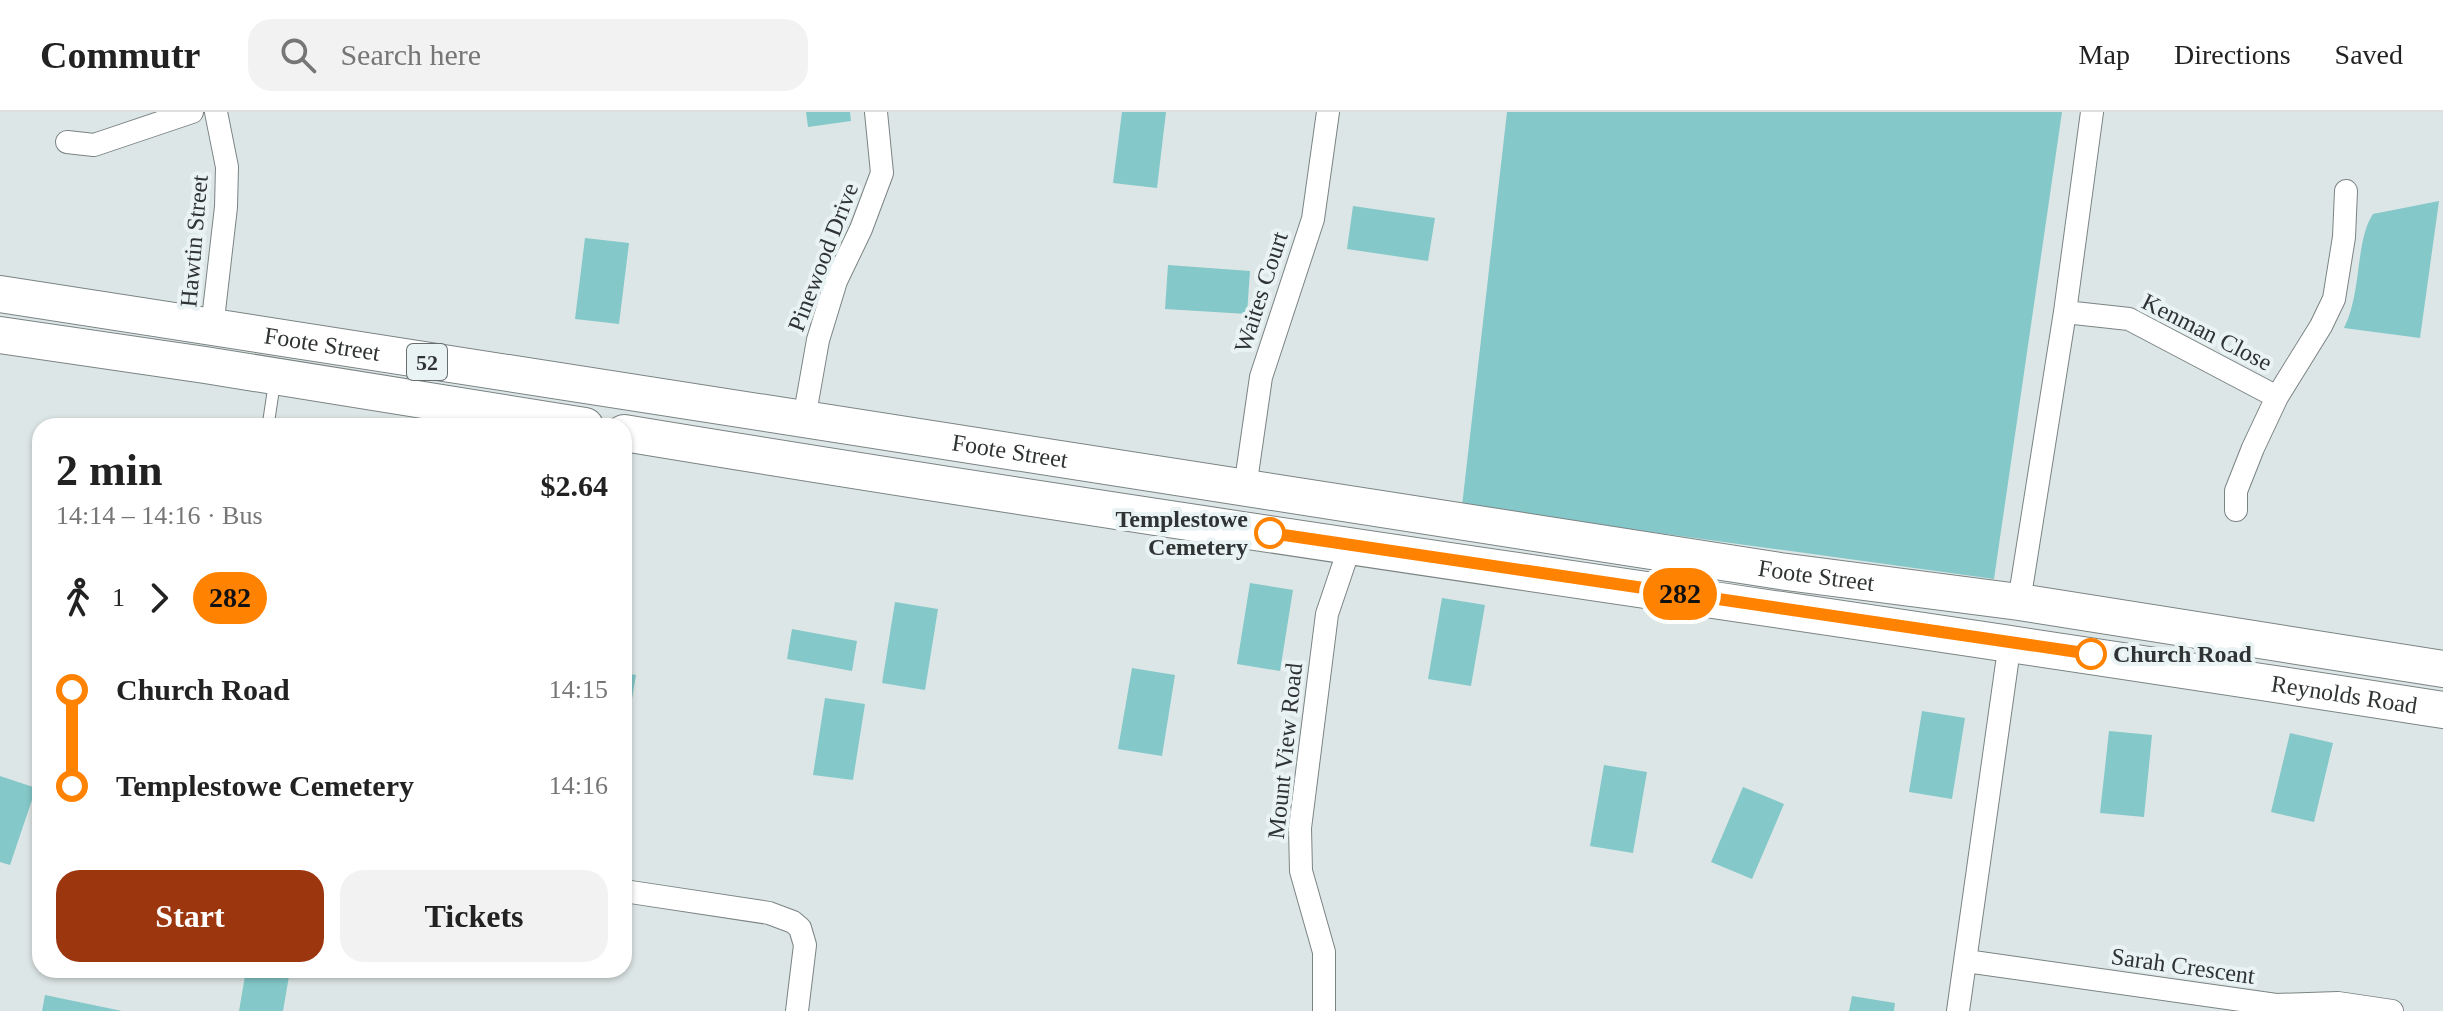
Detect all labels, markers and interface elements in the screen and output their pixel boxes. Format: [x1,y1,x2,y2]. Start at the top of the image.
search box [248,19,808,91]
icon: search [276,33,320,77]
text: Commutr [40,34,200,76]
text: Search here [340,38,481,71]
text: Map [2079,39,2130,70]
text: Directions [2174,39,2291,70]
text: Saved [2335,39,2403,70]
street label: Hawtin Street [175,173,213,308]
street label: Pinewood Drive [783,179,863,335]
street label: Waites Court [1229,228,1293,356]
street label: Kenman Close [2138,288,2276,376]
street label: Foote Street [262,322,382,366]
road number: 52 [407,344,447,380]
street label: Foote Street [950,429,1070,473]
text: 2 min [56,446,162,495]
text: $2.64 [541,469,608,502]
text: 14:14 – 14:16 · Bus [56,501,263,530]
place label: Templestowe Cemetery [1116,506,1248,560]
marker: Templestowe Cemetery [1255,518,1285,548]
street label: Foote Street [1756,555,1876,596]
line badge: 282 [1634,568,1726,620]
icon: walk [56,576,100,620]
icon: forward [137,576,181,620]
text: 282 [1659,578,1701,609]
text: 282 [209,582,251,613]
text: 1 [112,583,125,612]
marker: Church Road [2076,639,2106,669]
place label: Church Road [2113,641,2253,667]
street label: Mount View Road [1263,662,1307,840]
street label: Reynolds Road [2269,671,2419,719]
text: Church Road [116,673,290,706]
text: 14:15 [549,675,608,704]
text: Templestowe Cemetery [116,769,414,802]
text: 14:16 [549,771,608,800]
button: Start [56,870,324,962]
button: Tickets [340,870,608,962]
street label: Sarah Crescent [2110,943,2257,989]

